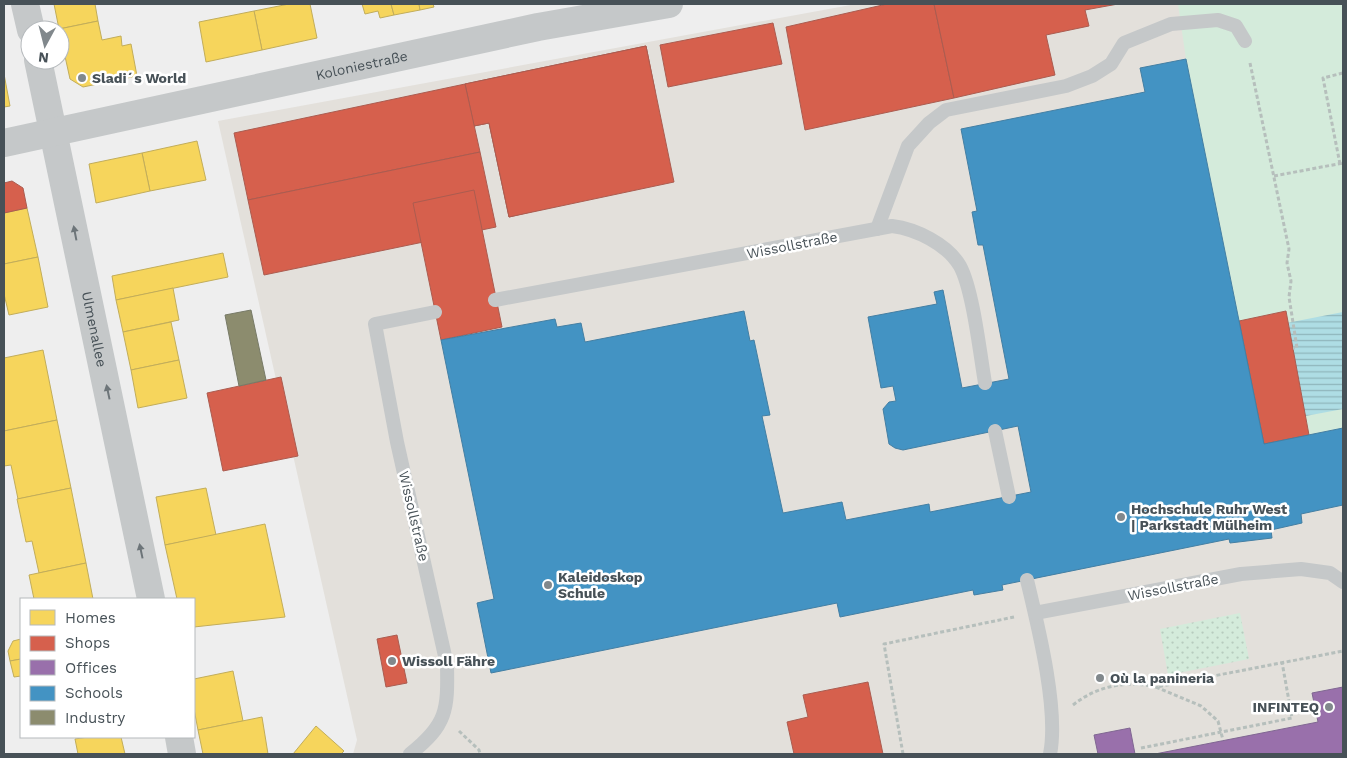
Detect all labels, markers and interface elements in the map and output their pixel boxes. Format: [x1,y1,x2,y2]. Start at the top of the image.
north arrow [20,20,70,70]
street label: Koloniestraße [314,48,409,83]
text: N [37,49,50,66]
place label: Sladi´s World [92,70,186,86]
marker: Sladi´s World [76,72,88,84]
one-way arrow [71,225,79,241]
street label: Wissollstraße [745,228,839,262]
street label: Ulmenallee [79,290,110,368]
one-way arrow [104,385,112,400]
street label: Wissollstraße [396,469,432,563]
place label: Hochschule Ruhr West | Parkstadt Mülheim [1131,501,1287,533]
marker: Hochschule Ruhr West | Parkstadt Mülheim [1115,511,1127,523]
one-way arrow [137,544,145,559]
place label: Kaleidoskop Schule [558,569,643,601]
street label: Wissollstraße [1126,570,1220,604]
marker: Kaleidoskop Schule [542,579,554,591]
legend [20,598,195,738]
text: Homes [65,609,116,627]
text: Shops [65,634,110,652]
place label: Wissoll Fähre [402,653,495,669]
marker: Wissoll Fähre [386,655,398,667]
text: Offices [65,659,117,677]
place label: Où la panineria [1110,670,1215,686]
marker: Où la panineria [1094,672,1106,684]
text: Schools [65,684,123,702]
place label: INFINTEQ [1253,699,1319,715]
marker: INFINTEQ [1323,701,1335,713]
text: Industry [65,709,126,727]

